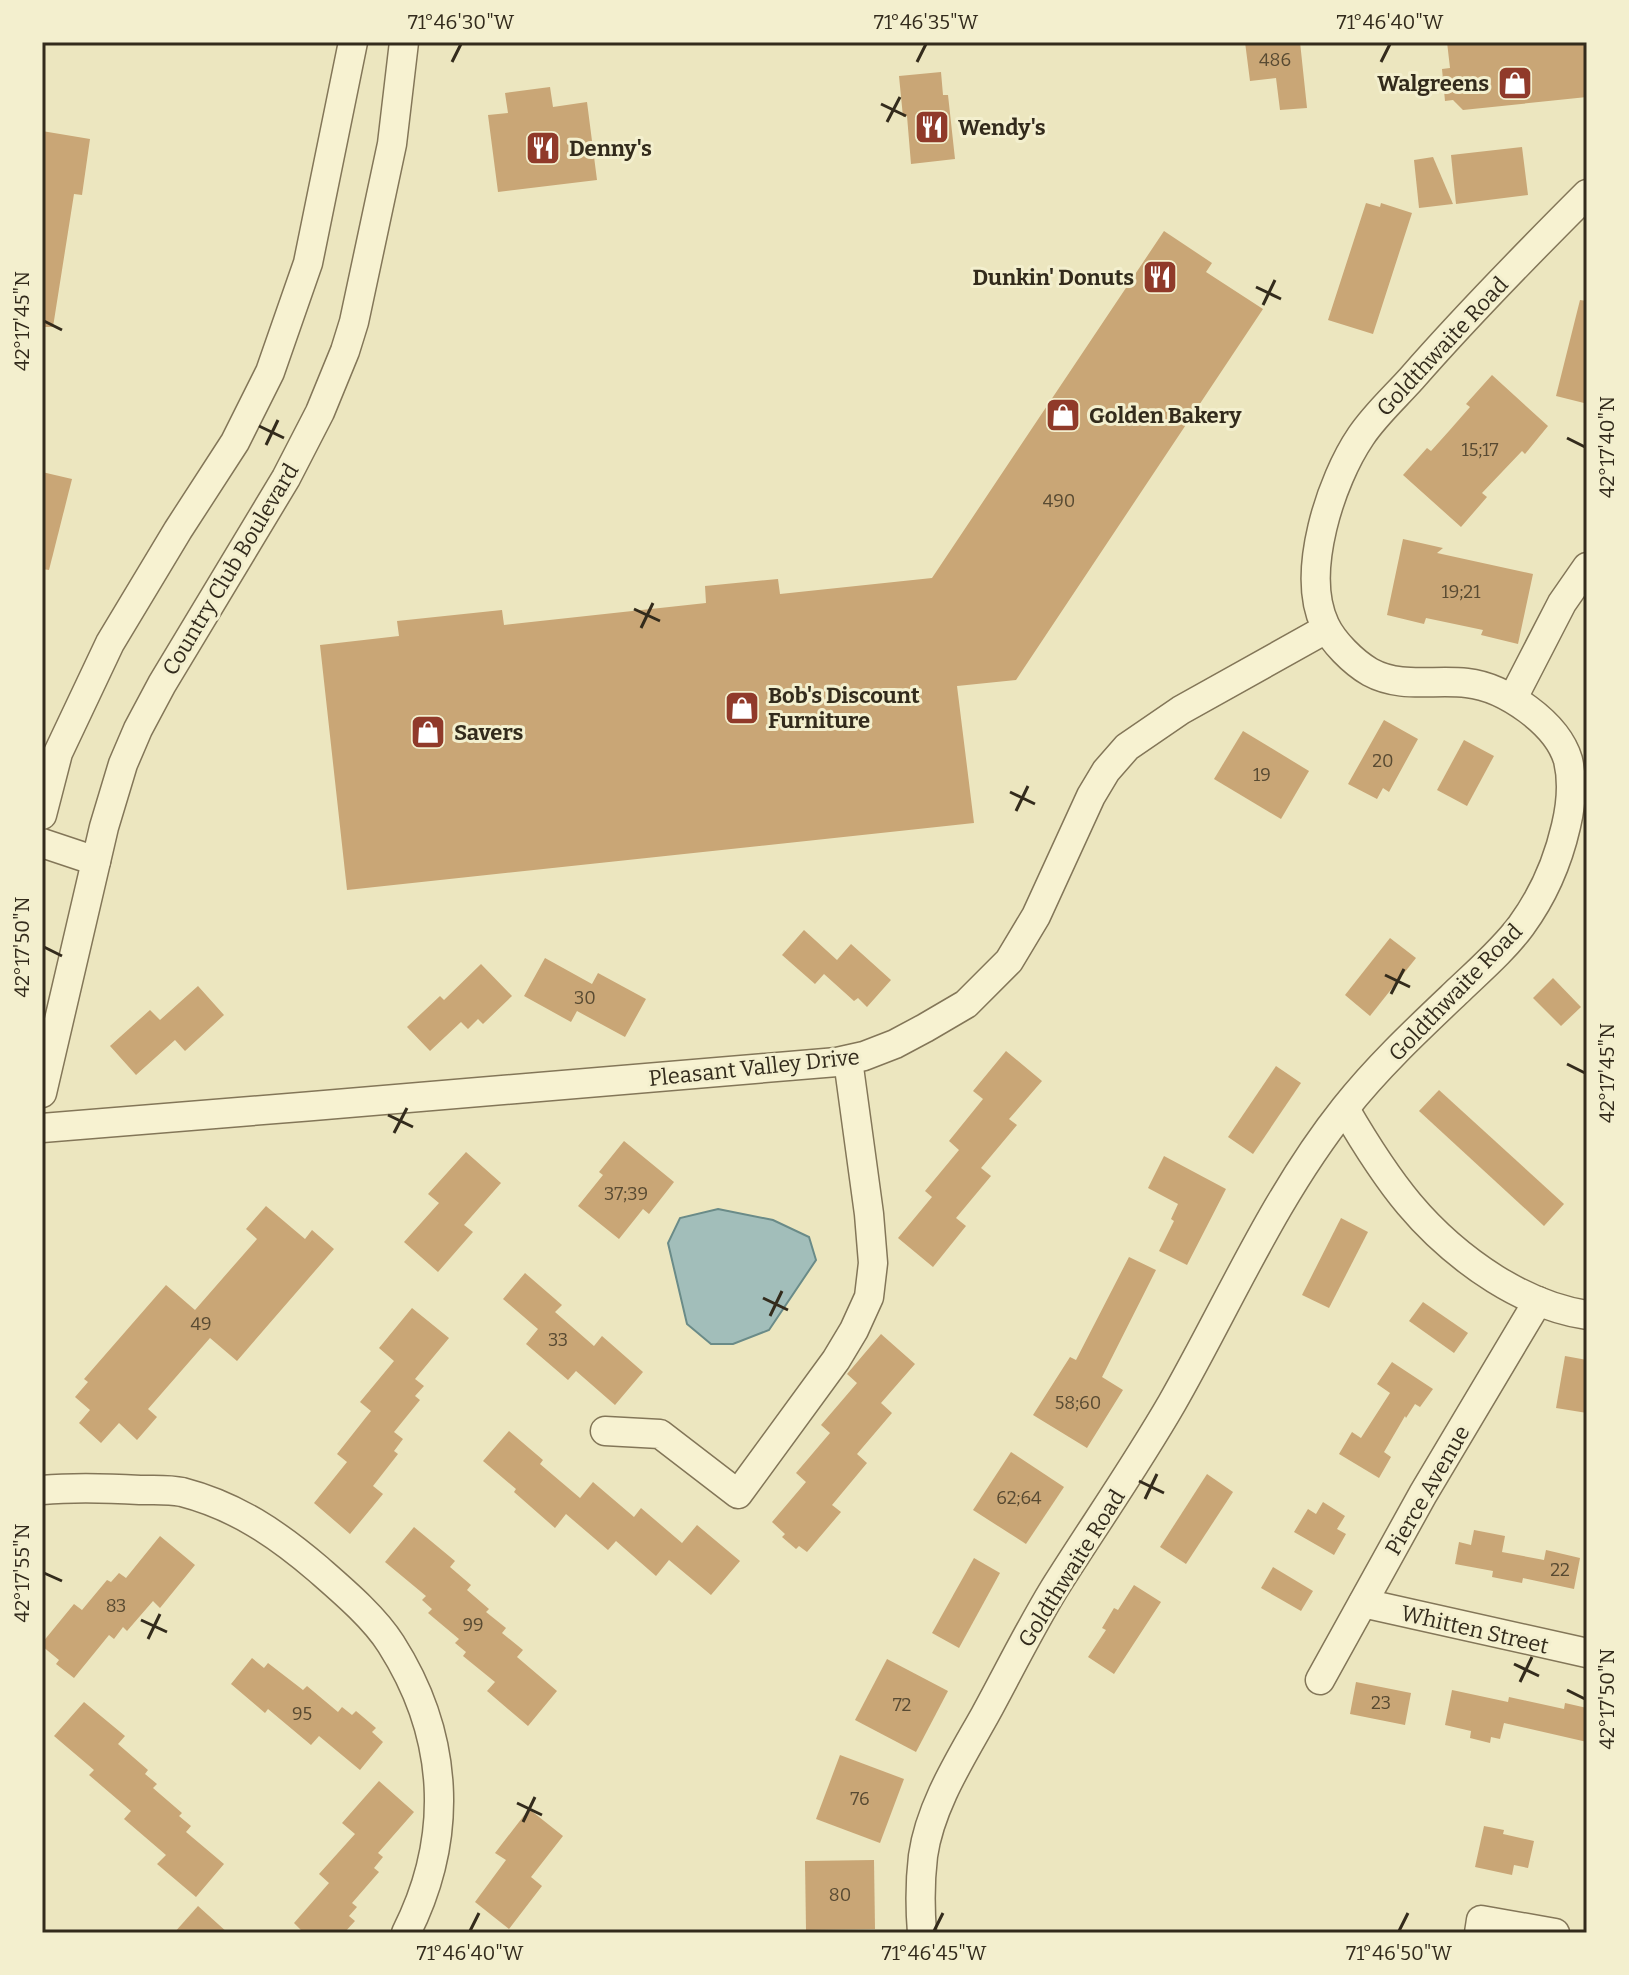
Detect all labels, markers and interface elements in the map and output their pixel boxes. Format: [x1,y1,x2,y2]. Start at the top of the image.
text: 71°46'30"W [408,10,515,34]
text: 71°46'35"W [874,10,979,34]
text: 71°46'40"W [1337,10,1444,34]
house number: 486 [1259,49,1291,71]
shop icon: Walgreens [1496,64,1534,102]
place label: Walgreens [1377,70,1489,97]
restaurant icon: Wendy's [913,108,951,146]
place label: Wendy's [958,114,1046,141]
restaurant icon: Denny's [524,129,562,167]
place label: Denny's [569,135,652,162]
restaurant icon: Dunkin' Donuts [1141,258,1179,296]
place label: Dunkin' Donuts [972,264,1134,291]
text: 42°17'45"N [10,271,34,371]
street label: Goldthwaite Road [1371,271,1514,422]
shop icon: Golden Bakery [1044,396,1082,434]
text: 42°17'40"N [1595,396,1619,498]
place label: Golden Bakery [1089,402,1242,429]
house number: 15;17 [1461,439,1499,461]
street label: Country Club Boulevard [157,459,304,680]
house number: 490 [1043,490,1075,512]
house number: 19;21 [1442,581,1481,603]
place label: Bob's Discount Furniture [768,682,920,734]
shop icon: Bob's Discount Furniture [723,689,761,727]
shop icon: Savers [409,713,447,751]
place label: Savers [454,719,523,746]
house number: 20 [1372,750,1394,772]
house number: 19 [1253,764,1271,786]
text: 42°17'50"N [10,896,34,998]
street label: Goldthwaite Road [1383,918,1528,1067]
house number: 30 [574,987,596,1009]
text: 42°17'45"N [1595,1023,1619,1123]
street label: Pleasant Valley Drive [647,1043,861,1092]
house number: 37;39 [604,1183,648,1205]
house number: 49 [190,1313,212,1335]
house number: 33 [548,1329,568,1351]
house number: 58;60 [1055,1392,1101,1414]
street label: Pierce Avenue [1379,1421,1475,1560]
street label: Goldthwaite Road [1012,1485,1131,1652]
house number: 62;64 [996,1487,1042,1509]
text: 42°17'55"N [10,1523,34,1623]
house number: 22 [1550,1559,1570,1581]
house number: 83 [106,1595,126,1617]
street label: Whitten Street [1398,1599,1551,1660]
house number: 99 [462,1614,484,1636]
text: 42°17'50"N [1595,1648,1619,1750]
house number: 23 [1371,1692,1391,1714]
house number: 72 [893,1694,911,1716]
house number: 95 [292,1703,312,1725]
house number: 76 [850,1788,870,1810]
house number: 80 [829,1884,851,1906]
text: 71°46'40"W [417,1941,524,1965]
text: 71°46'45"W [882,1941,987,1965]
text: 71°46'50"W [1346,1941,1453,1965]

